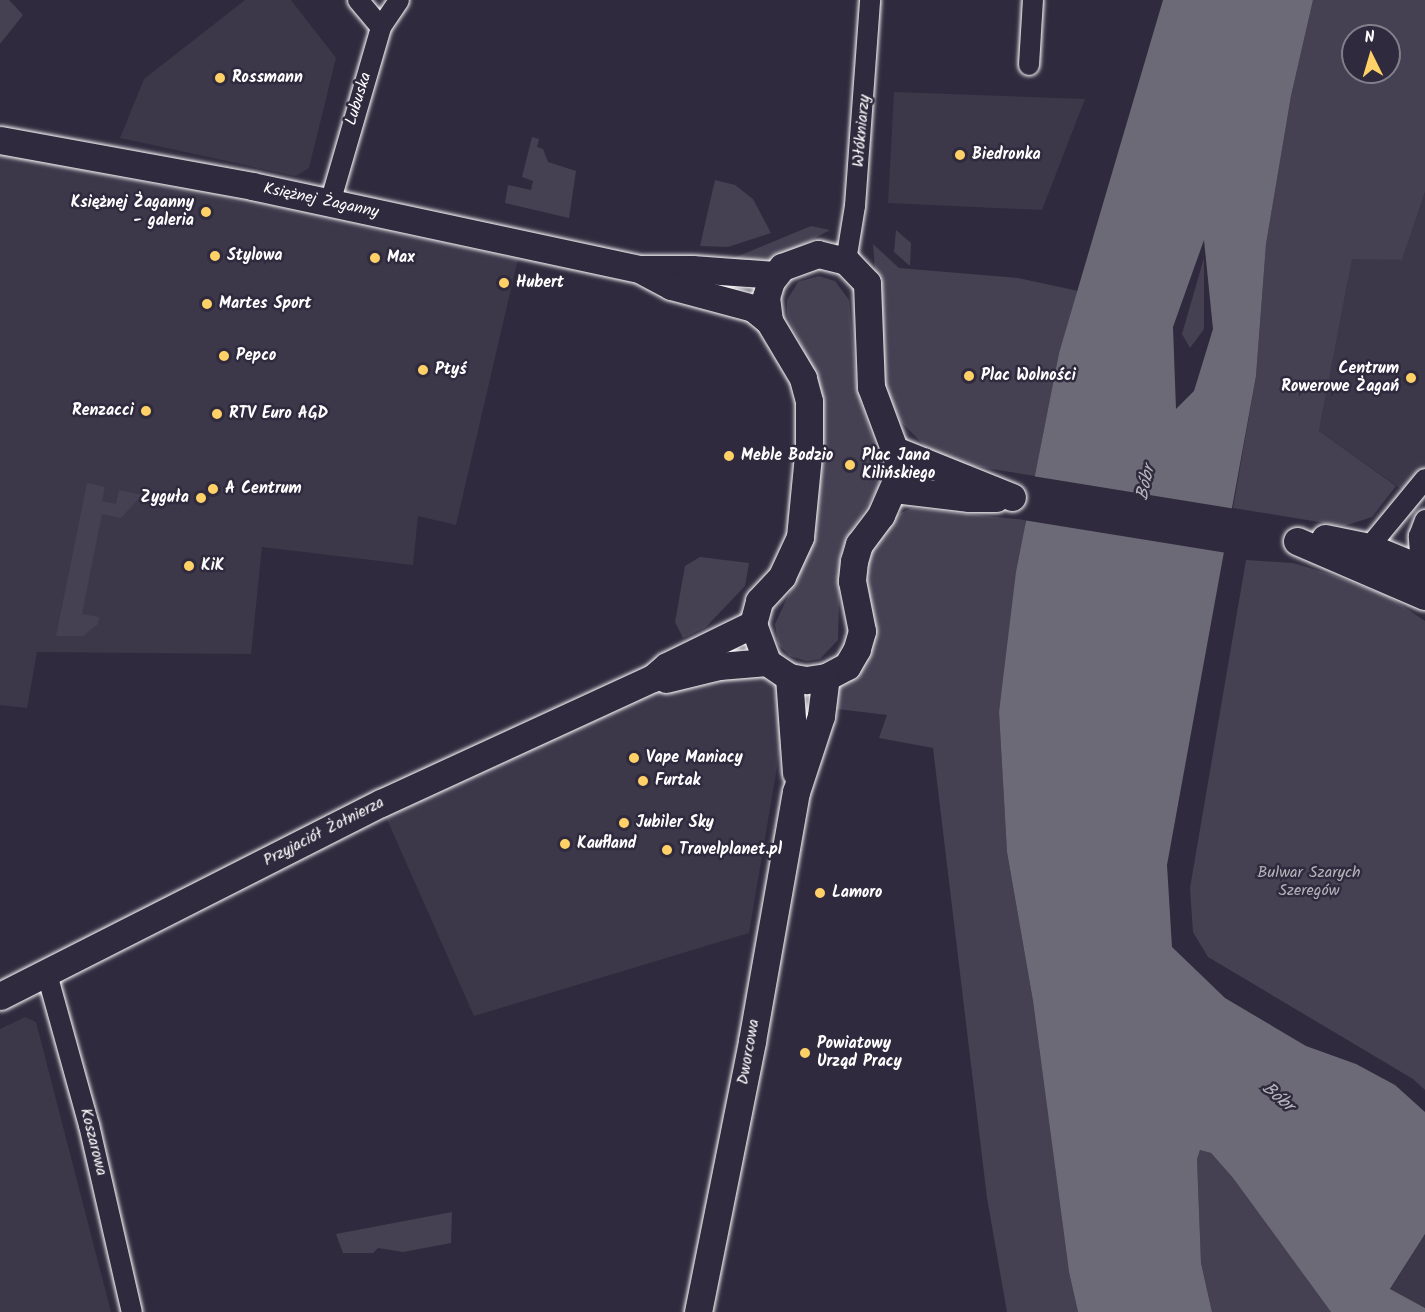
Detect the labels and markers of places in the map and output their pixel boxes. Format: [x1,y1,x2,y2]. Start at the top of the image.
place label: Rossmann [232,68,303,88]
marker: Rossmann [213,71,227,85]
place label: Biedronka [972,145,1041,165]
marker: Biedronka [953,148,967,162]
place label: Księżnej Żaganny - galeria [71,193,194,231]
marker: Księżnej Żaganny - galeria [199,205,213,219]
place label: Stylowa [227,246,282,266]
place label: Max [387,248,415,268]
marker: Stylowa [208,249,222,263]
marker: Max [368,251,382,265]
place label: Hubert [516,273,564,293]
marker: Hubert [497,276,511,290]
place label: Martes Sport [219,294,311,314]
marker: Martes Sport [200,297,214,311]
place label: Pepco [236,346,276,366]
marker: Pepco [217,349,231,363]
place label: Centrum Rowerowe Żagań [1281,359,1399,397]
place label: Ptyś [435,360,467,380]
marker: Ptyś [416,363,430,377]
place label: Plac Wolności [981,366,1076,386]
marker: Plac Wolności [962,369,976,383]
marker: Centrum Rowerowe Żagań [1404,371,1418,385]
place label: Renzacci [72,401,134,421]
marker: Renzacci [139,404,153,418]
place label: RTV Euro AGD [229,404,328,424]
marker: RTV Euro AGD [210,407,224,421]
place label: Meble Bodzio [741,446,833,466]
place label: Plac Jana Kilińskiego [862,446,935,484]
marker: Meble Bodzio [722,449,736,463]
marker: Plac Jana Kilińskiego [843,458,857,472]
place label: A Centrum [225,479,302,499]
marker: A Centrum [206,482,220,496]
place label: Zyguła [141,488,189,508]
marker: Zyguła [194,491,208,505]
place label: KiK [201,556,224,576]
marker: KiK [182,559,196,573]
place label: Vape Maniacy [646,748,743,768]
marker: Vape Maniacy [627,751,641,765]
place label: Furtak [655,771,701,791]
marker: Furtak [636,774,650,788]
place label: Jubiler Sky [636,813,714,833]
marker: Jubiler Sky [617,816,631,830]
place label: Kaufland [577,834,636,854]
marker: Kaufland [558,837,572,851]
place label: Travelplanet.pl [679,840,782,860]
marker: Travelplanet.pl [660,843,674,857]
place label: Lamoro [832,883,882,903]
marker: Lamoro [813,886,827,900]
place label: Powiatowy Urząd Pracy [817,1034,902,1072]
marker: Powiatowy Urząd Pracy [798,1046,812,1060]

